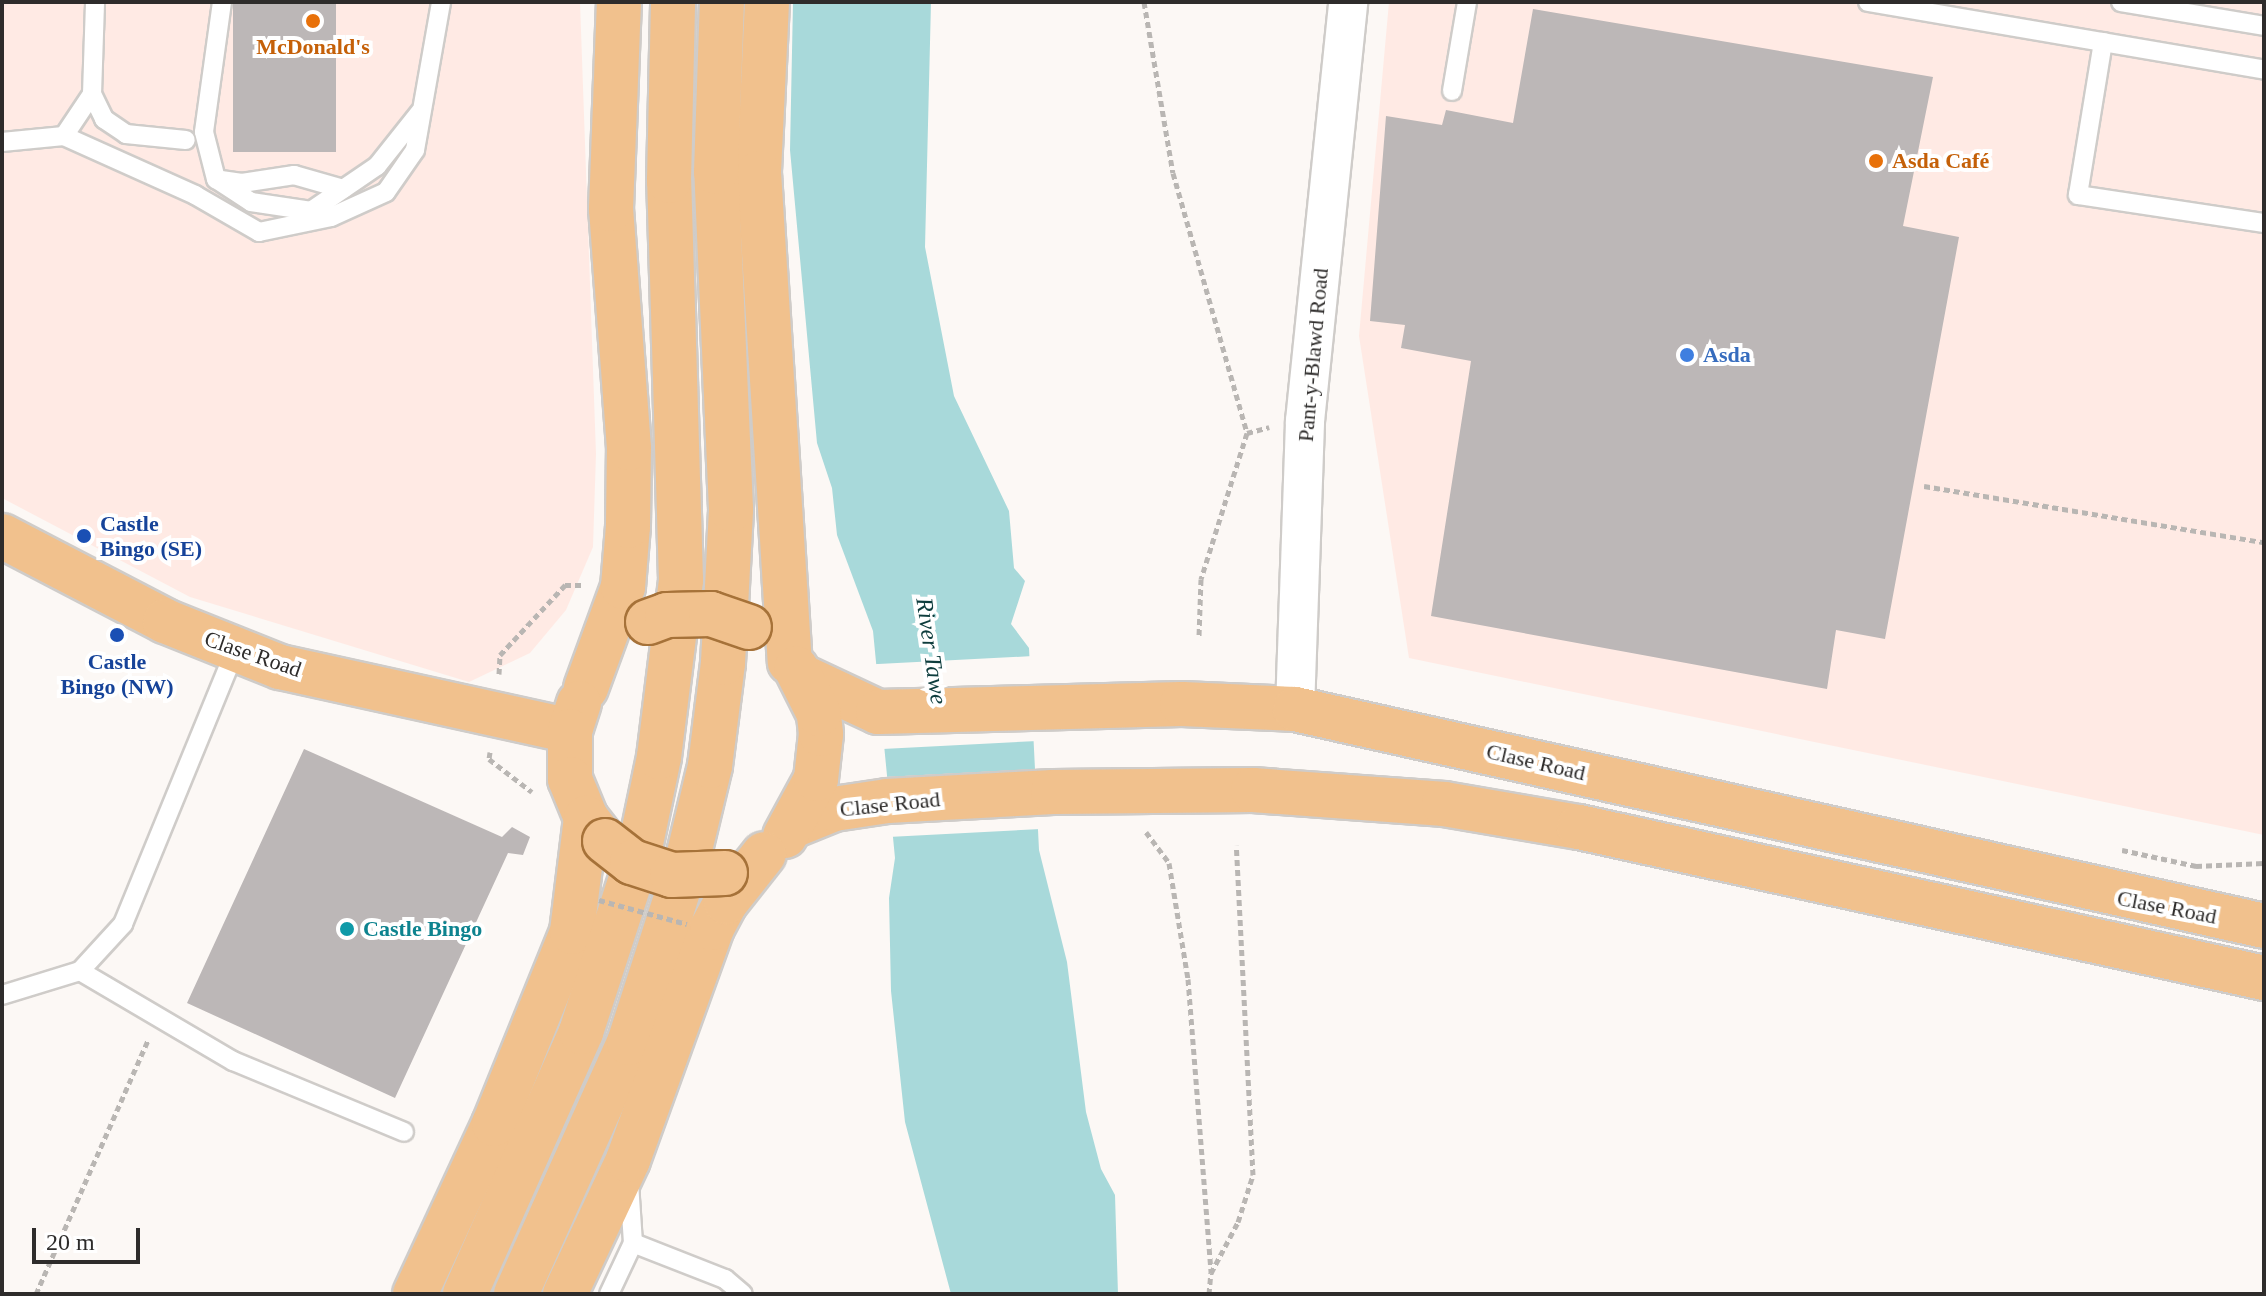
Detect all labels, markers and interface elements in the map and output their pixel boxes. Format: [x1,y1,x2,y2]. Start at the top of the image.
marker: McDonald's [304,12,322,30]
place label: McDonald's [256,34,370,60]
place label: Asda Café [1892,148,1989,174]
marker: Asda Café [1867,152,1885,170]
street label: Pant-y-Blawd Road [1292,267,1334,443]
place label: Asda [1703,342,1751,368]
marker: Asda [1678,346,1696,364]
place label: Castle Bingo (SE) [100,510,202,562]
marker: Castle Bingo (SE) [75,527,93,545]
water label: River Tawe [909,596,953,706]
street label: Clase Road [201,625,305,683]
marker: Castle Bingo (NW) [108,626,126,644]
place label: Castle Bingo (NW) [60,648,174,700]
street label: Clase Road [1484,738,1588,786]
street label: Clase Road [838,786,942,822]
street label: Clase Road [2115,884,2219,930]
place label: Castle Bingo [363,916,482,942]
marker: Castle Bingo [338,920,356,938]
scale bar [36,1212,144,1262]
text: 20 m [46,1229,95,1255]

